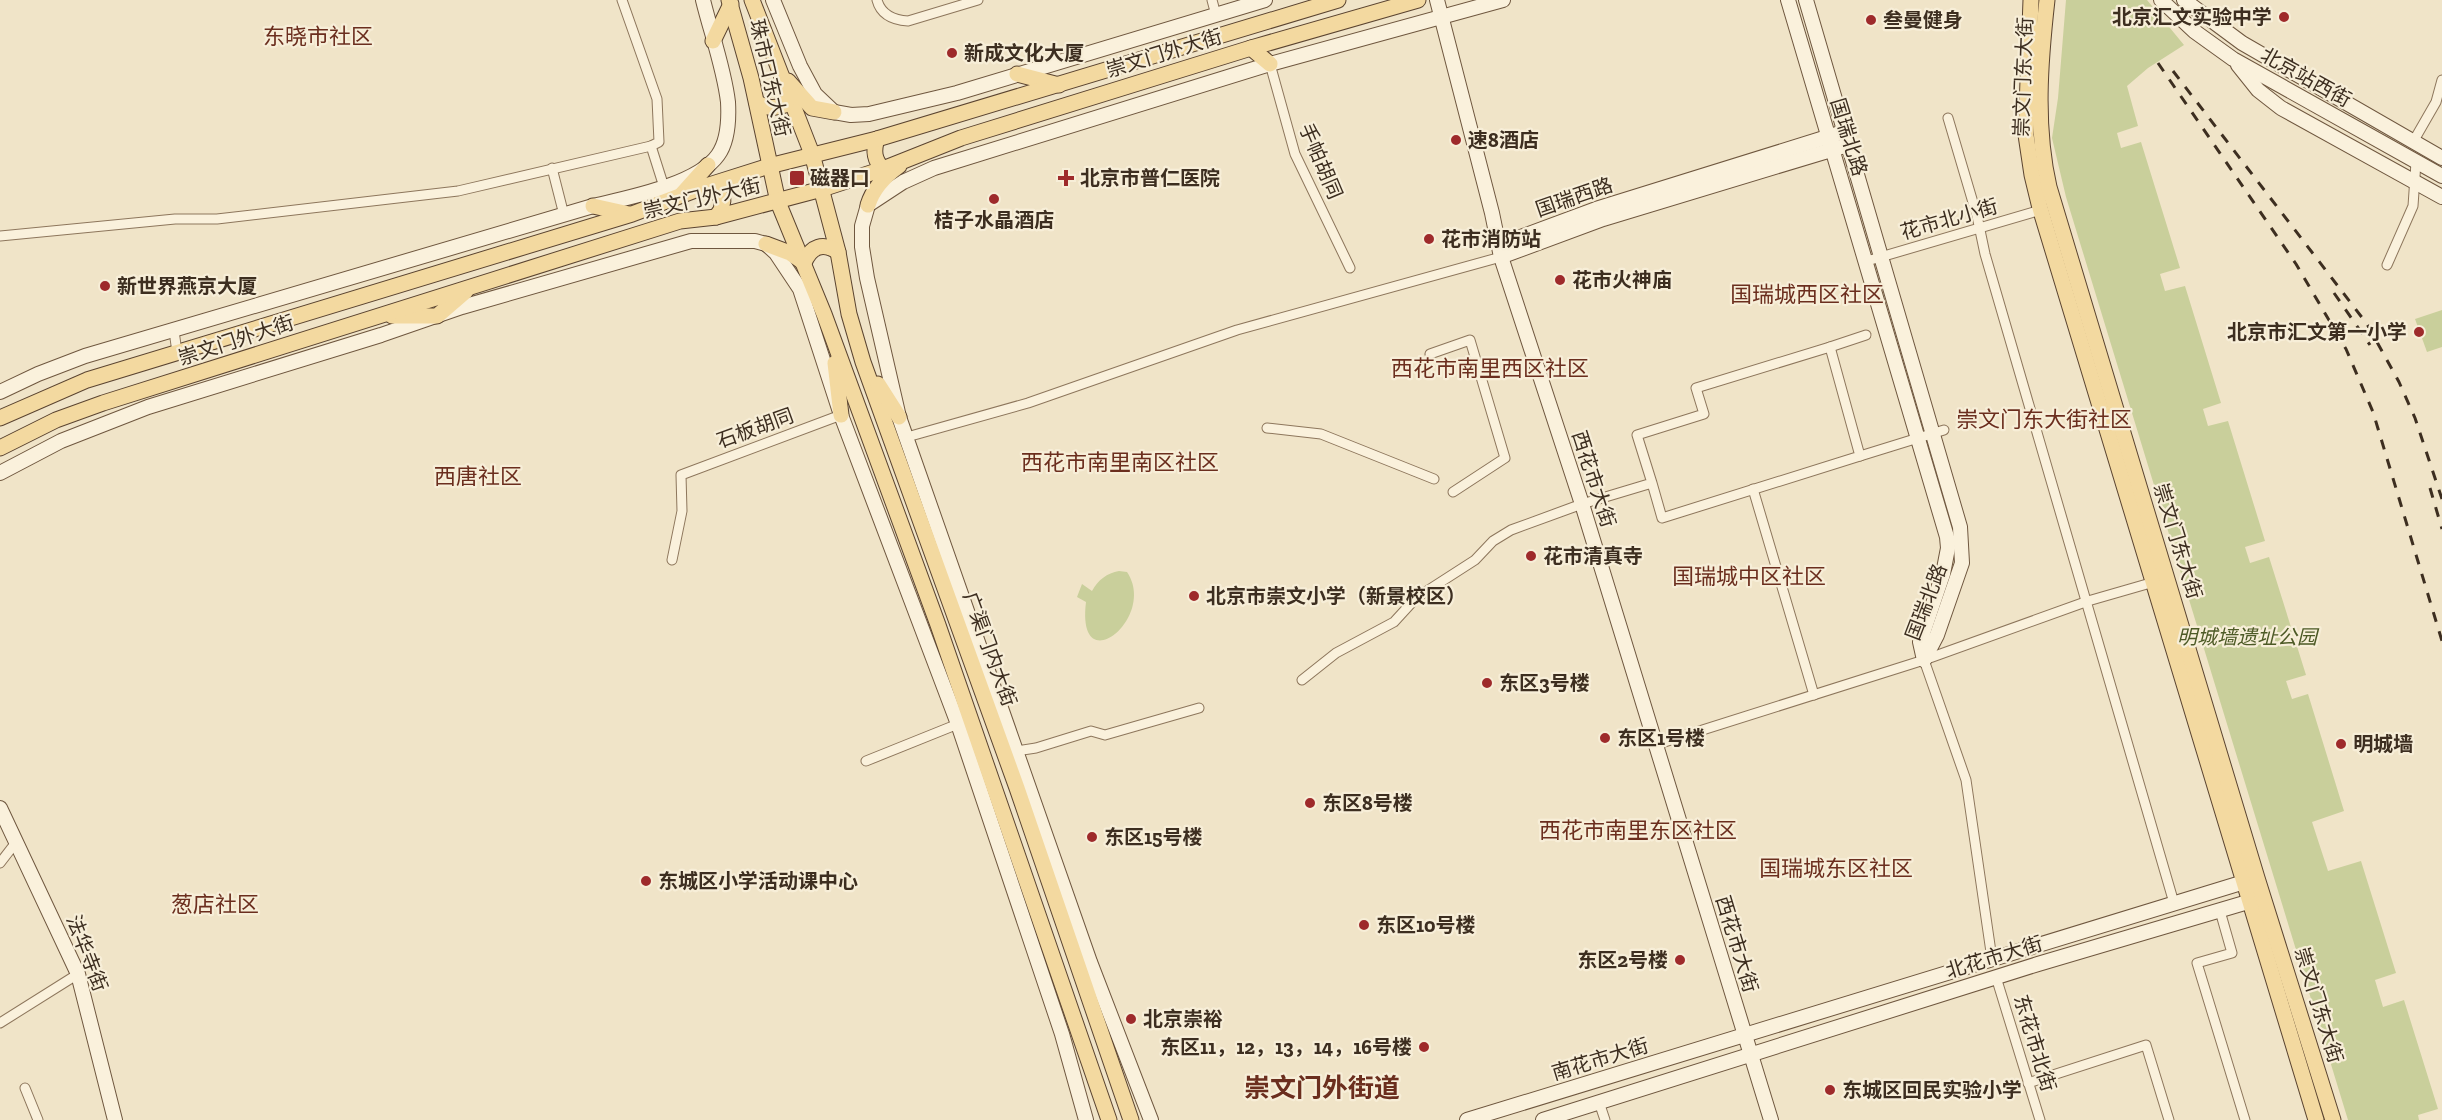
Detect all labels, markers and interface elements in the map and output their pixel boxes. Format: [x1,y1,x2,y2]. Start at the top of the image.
place label: 北京汇文实验中学 [2112,5,2272,29]
place label: 叁曼健身 [1883,8,1963,32]
marker: 北京汇文实验中学 [2277,10,2291,24]
marker: 叁曼健身 [1864,13,1878,27]
street label: 珠市口东大街 [745,17,795,139]
street label: 崇文门东大街 [2009,17,2037,137]
district label: 东晓市社区 [263,23,373,50]
street label: 崇文门外大街 [1103,24,1225,82]
place label: 新成文化大厦 [964,41,1084,65]
street label: 北京站西街 [2256,42,2356,112]
marker: 新成文化大厦 [945,46,959,60]
street label: 国瑞北路 [1826,95,1872,179]
street label: 手帕胡同 [1294,119,1348,203]
place label: 速8酒店 [1468,128,1539,152]
marker: 速8酒店 [1449,133,1463,147]
place label: 磁器口 [810,166,870,190]
place label: 北京市普仁医院 [1080,166,1220,190]
marker: 磁器口 [788,169,806,187]
marker: 北京市普仁医院 [1057,169,1075,187]
street label: 崇文门外大街 [641,173,763,223]
street label: 国瑞西路 [1532,173,1616,221]
marker: 桔子水晶酒店 [987,192,1001,206]
street label: 花市北小街 [1898,194,2000,244]
place label: 桔子水晶酒店 [934,208,1054,232]
place label: 花市消防站 [1441,227,1541,251]
marker: 花市消防站 [1422,232,1436,246]
place label: 花市火神庙 [1572,268,1672,292]
marker: 花市火神庙 [1553,273,1567,287]
place label: 新世界燕京大厦 [117,274,257,298]
marker: 新世界燕京大厦 [98,279,112,293]
district label: 国瑞城西区社区 [1730,281,1884,308]
street label: 崇文门外大街 [175,310,297,370]
place label: 北京市汇文第一小学 [2227,320,2407,344]
marker: 北京市汇文第一小学 [2412,325,2426,339]
district label: 西花市南里西区社区 [1391,355,1589,382]
street label: 石板胡同 [713,403,797,453]
district label: 崇文门东大街社区 [1956,406,2132,433]
street label: 西花市大街 [1567,428,1621,530]
district label: 西花市南里南区社区 [1021,449,1219,476]
district label: 西唐社区 [434,463,522,490]
street label: 崇文门东大街 [2149,480,2207,602]
place label: 花市清真寺 [1543,544,1643,568]
marker: 花市清真寺 [1524,549,1538,563]
street label: 国瑞北路 [1900,560,1952,644]
district label: 国瑞城中区社区 [1672,563,1826,590]
place label: 北京市崇文小学（新景校区） [1206,584,1466,608]
street label: 广渠门内大街 [958,589,1022,709]
marker: 北京市崇文小学（新景校区） [1187,589,1201,603]
park label: 明城墙遗址公园 [2177,625,2320,649]
place label: 东区3号楼 [1499,671,1590,695]
marker: 东区3号楼 [1480,676,1494,690]
place label: 东区1号楼 [1617,726,1705,750]
marker: 东区1号楼 [1598,731,1612,745]
place label: 明城墙 [2353,732,2413,756]
marker: 明城墙 [2334,737,2348,751]
place label: 东区8号楼 [1322,791,1413,815]
marker: 东区8号楼 [1303,796,1317,810]
district label: 西花市南里东区社区 [1539,817,1737,844]
place label: 东区15号楼 [1104,825,1203,849]
marker: 东区15号楼 [1085,830,1099,844]
district label: 国瑞城东区社区 [1759,855,1913,882]
place label: 东城区小学活动课中心 [658,869,858,893]
marker: 东城区小学活动课中心 [639,874,653,888]
district label: 葱店社区 [171,891,259,918]
street label: 西花市大街 [1711,893,1763,995]
street label: 法华寺街 [61,911,113,995]
place label: 东区10号楼 [1376,913,1476,937]
marker: 东区10号楼 [1357,918,1371,932]
street label: 北花市大街 [1943,931,2045,983]
street label: 崇文门东大街 [2290,944,2348,1066]
place label: 东区2号楼 [1577,948,1668,972]
marker: 东区2号楼 [1673,953,1687,967]
street label: 东花市北街 [2009,992,2061,1094]
place label: 北京崇裕 [1143,1007,1223,1031]
marker: 北京崇裕 [1124,1012,1138,1026]
street label: 南花市大街 [1549,1033,1651,1085]
place label: 东区11，12，13，14，16号楼 [1160,1035,1412,1059]
marker: 东区11，12，13，14，16号楼 [1417,1040,1431,1054]
district label: 崇文门外街道 [1244,1072,1400,1104]
place label: 东城区回民实验小学 [1842,1078,2022,1102]
marker: 东城区回民实验小学 [1823,1083,1837,1097]

